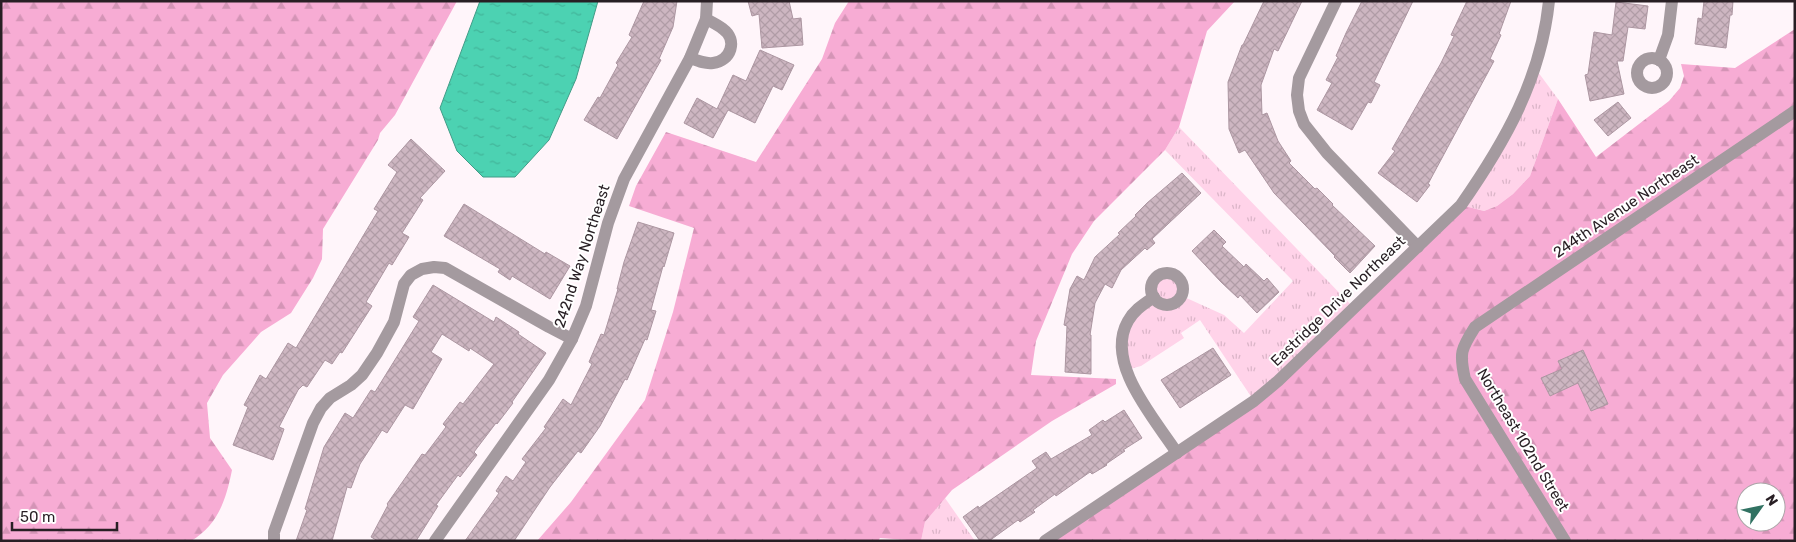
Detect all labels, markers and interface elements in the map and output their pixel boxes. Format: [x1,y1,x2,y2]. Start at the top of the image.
street label: 244th Avenue Northeast [1550,150,1702,261]
street label: 242nd Way Northeast [550,182,614,330]
street label: Eastridge Drive Northeast [1267,232,1409,370]
street label: Northeast 102nd Street [1473,365,1573,515]
north arrow [1736,482,1786,532]
text: N [1762,491,1781,509]
scale bar [12,500,118,532]
text: 50 m [20,508,55,526]

